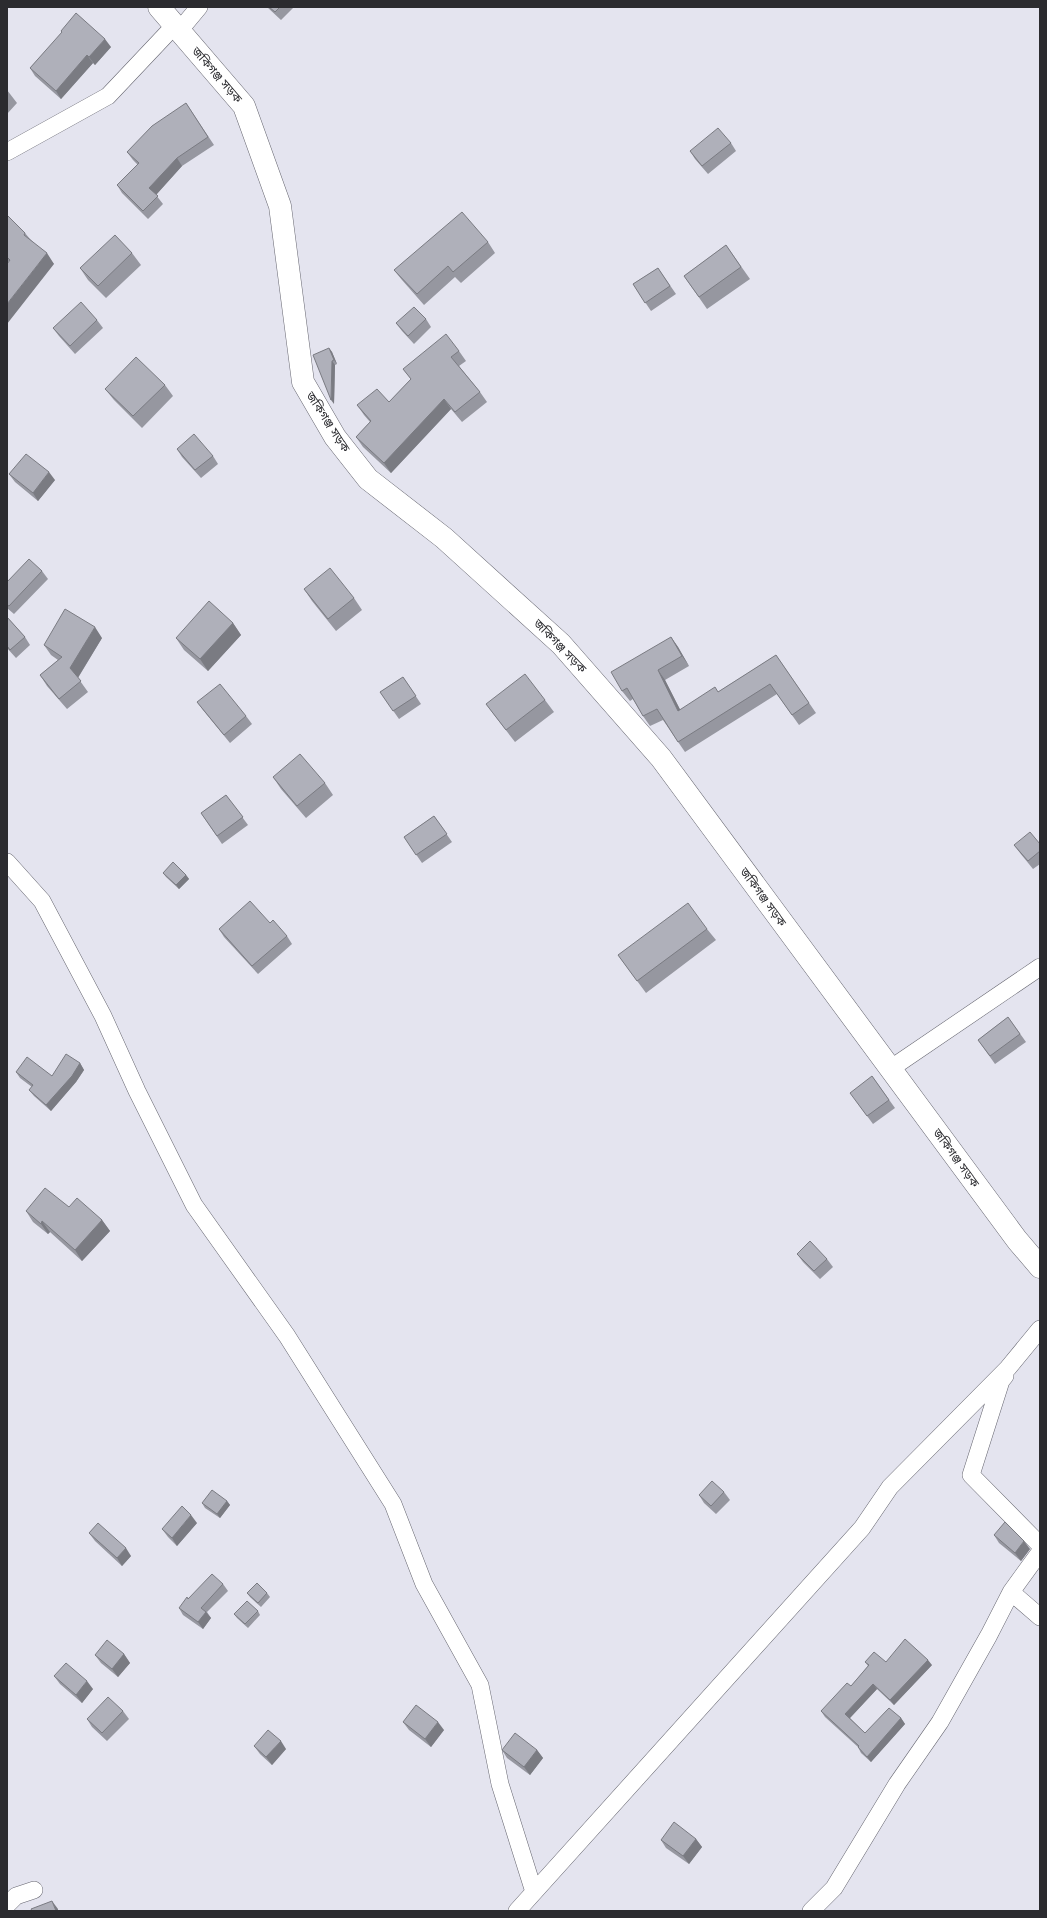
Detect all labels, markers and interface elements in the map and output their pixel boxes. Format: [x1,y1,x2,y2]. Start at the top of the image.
street label: জকিগঞ্জ সড়ক [188,43,246,106]
street label: জকিগঞ্জ সড়ক [303,388,354,455]
street label: জকিগঞ্জ সড়ক [530,615,590,676]
street label: জকিগঞ্জ সড়ক [736,864,790,929]
street label: জকিগঞ্জ সড়ক [929,1125,983,1190]

